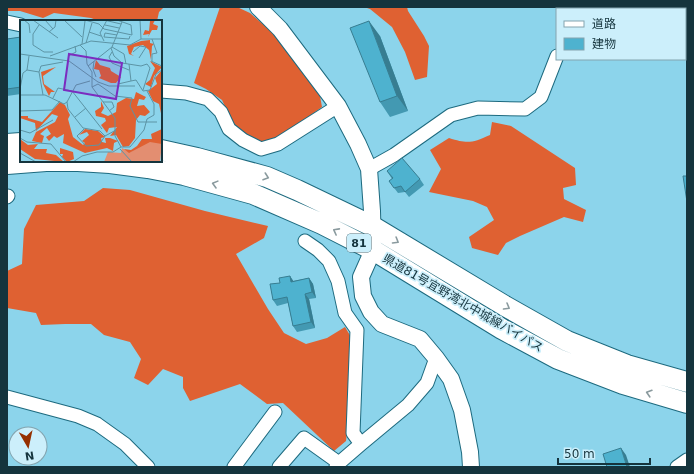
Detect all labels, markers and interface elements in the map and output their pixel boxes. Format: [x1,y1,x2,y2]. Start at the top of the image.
legend [556,8,686,60]
text: 道路 [592,17,616,31]
inset map [20,20,162,162]
text: 建物 [592,37,616,51]
one-way arrow [263,173,270,181]
one-way arrow [212,180,219,189]
one-way arrow [333,228,340,236]
road number: 81 [347,234,371,252]
one-way arrow [392,236,399,243]
street label: 県道81号宜野湾北中城線バイパス [380,251,546,355]
one-way arrow [503,303,510,310]
one-way arrow [646,389,653,397]
north arrow [8,426,48,466]
scale bar [558,440,650,466]
text: 50 m [564,447,595,461]
text: N [24,448,35,463]

